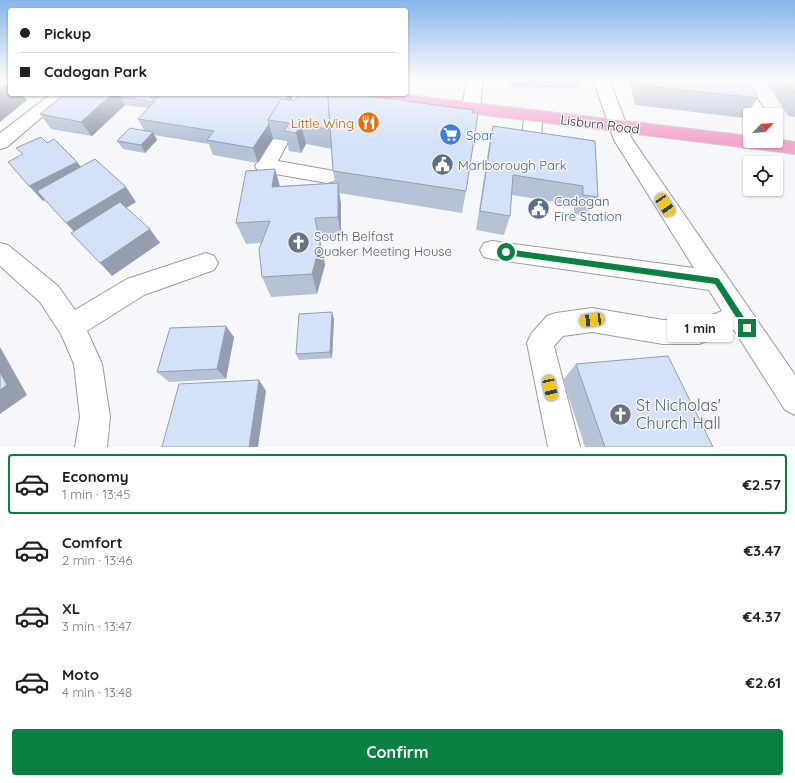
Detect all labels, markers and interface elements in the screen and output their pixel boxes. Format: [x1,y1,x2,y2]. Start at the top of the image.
text: Pickup [44,24,91,43]
text: Cadogan Park [44,62,147,81]
north arrow [743,108,783,148]
map controls [743,108,783,196]
restaurant icon: Little Wing [356,110,382,136]
street label: Lisburn Road [560,111,640,137]
place label: Little Wing [291,115,354,131]
supermarket icon: Spar [437,122,463,148]
place label: Spar [466,127,494,143]
public building icon: Marlborough Park [429,152,455,178]
button: locate [743,156,783,196]
place label: Marlborough Park [458,157,567,173]
car [653,192,677,218]
place label: Cadogan Fire Station [554,193,622,224]
public building icon: Cadogan Fire Station [526,195,552,221]
place label: South Belfast Quaker Meeting House [314,228,452,259]
church icon: South Belfast Quaker Meeting House [286,230,312,256]
route start [497,243,515,261]
car [579,313,605,327]
callout: 1 min [667,314,733,342]
route end [738,319,756,337]
text: 1 min [684,320,716,336]
car [541,375,559,401]
place label: St Nicholas' Church Hall [636,395,721,433]
church icon: St Nicholas' Church Hall [607,401,633,427]
icon: car [14,466,50,502]
text: Economy [62,467,129,486]
text: €2.57 [742,475,781,494]
text: 1 min · 13:45 [62,486,130,502]
icon: car [14,532,50,568]
text: Comfort [62,533,123,552]
text: €3.47 [744,541,781,560]
text: 2 min · 13:46 [62,552,132,568]
icon: car [14,598,50,634]
text: XL [62,599,80,618]
text: €4.37 [743,607,781,626]
text: 3 min · 13:47 [62,618,131,634]
icon: car [14,664,50,700]
text: Moto [62,665,99,684]
text: €2.61 [745,673,781,692]
text: 4 min · 13:48 [62,684,132,700]
button: Confirm [12,729,783,775]

